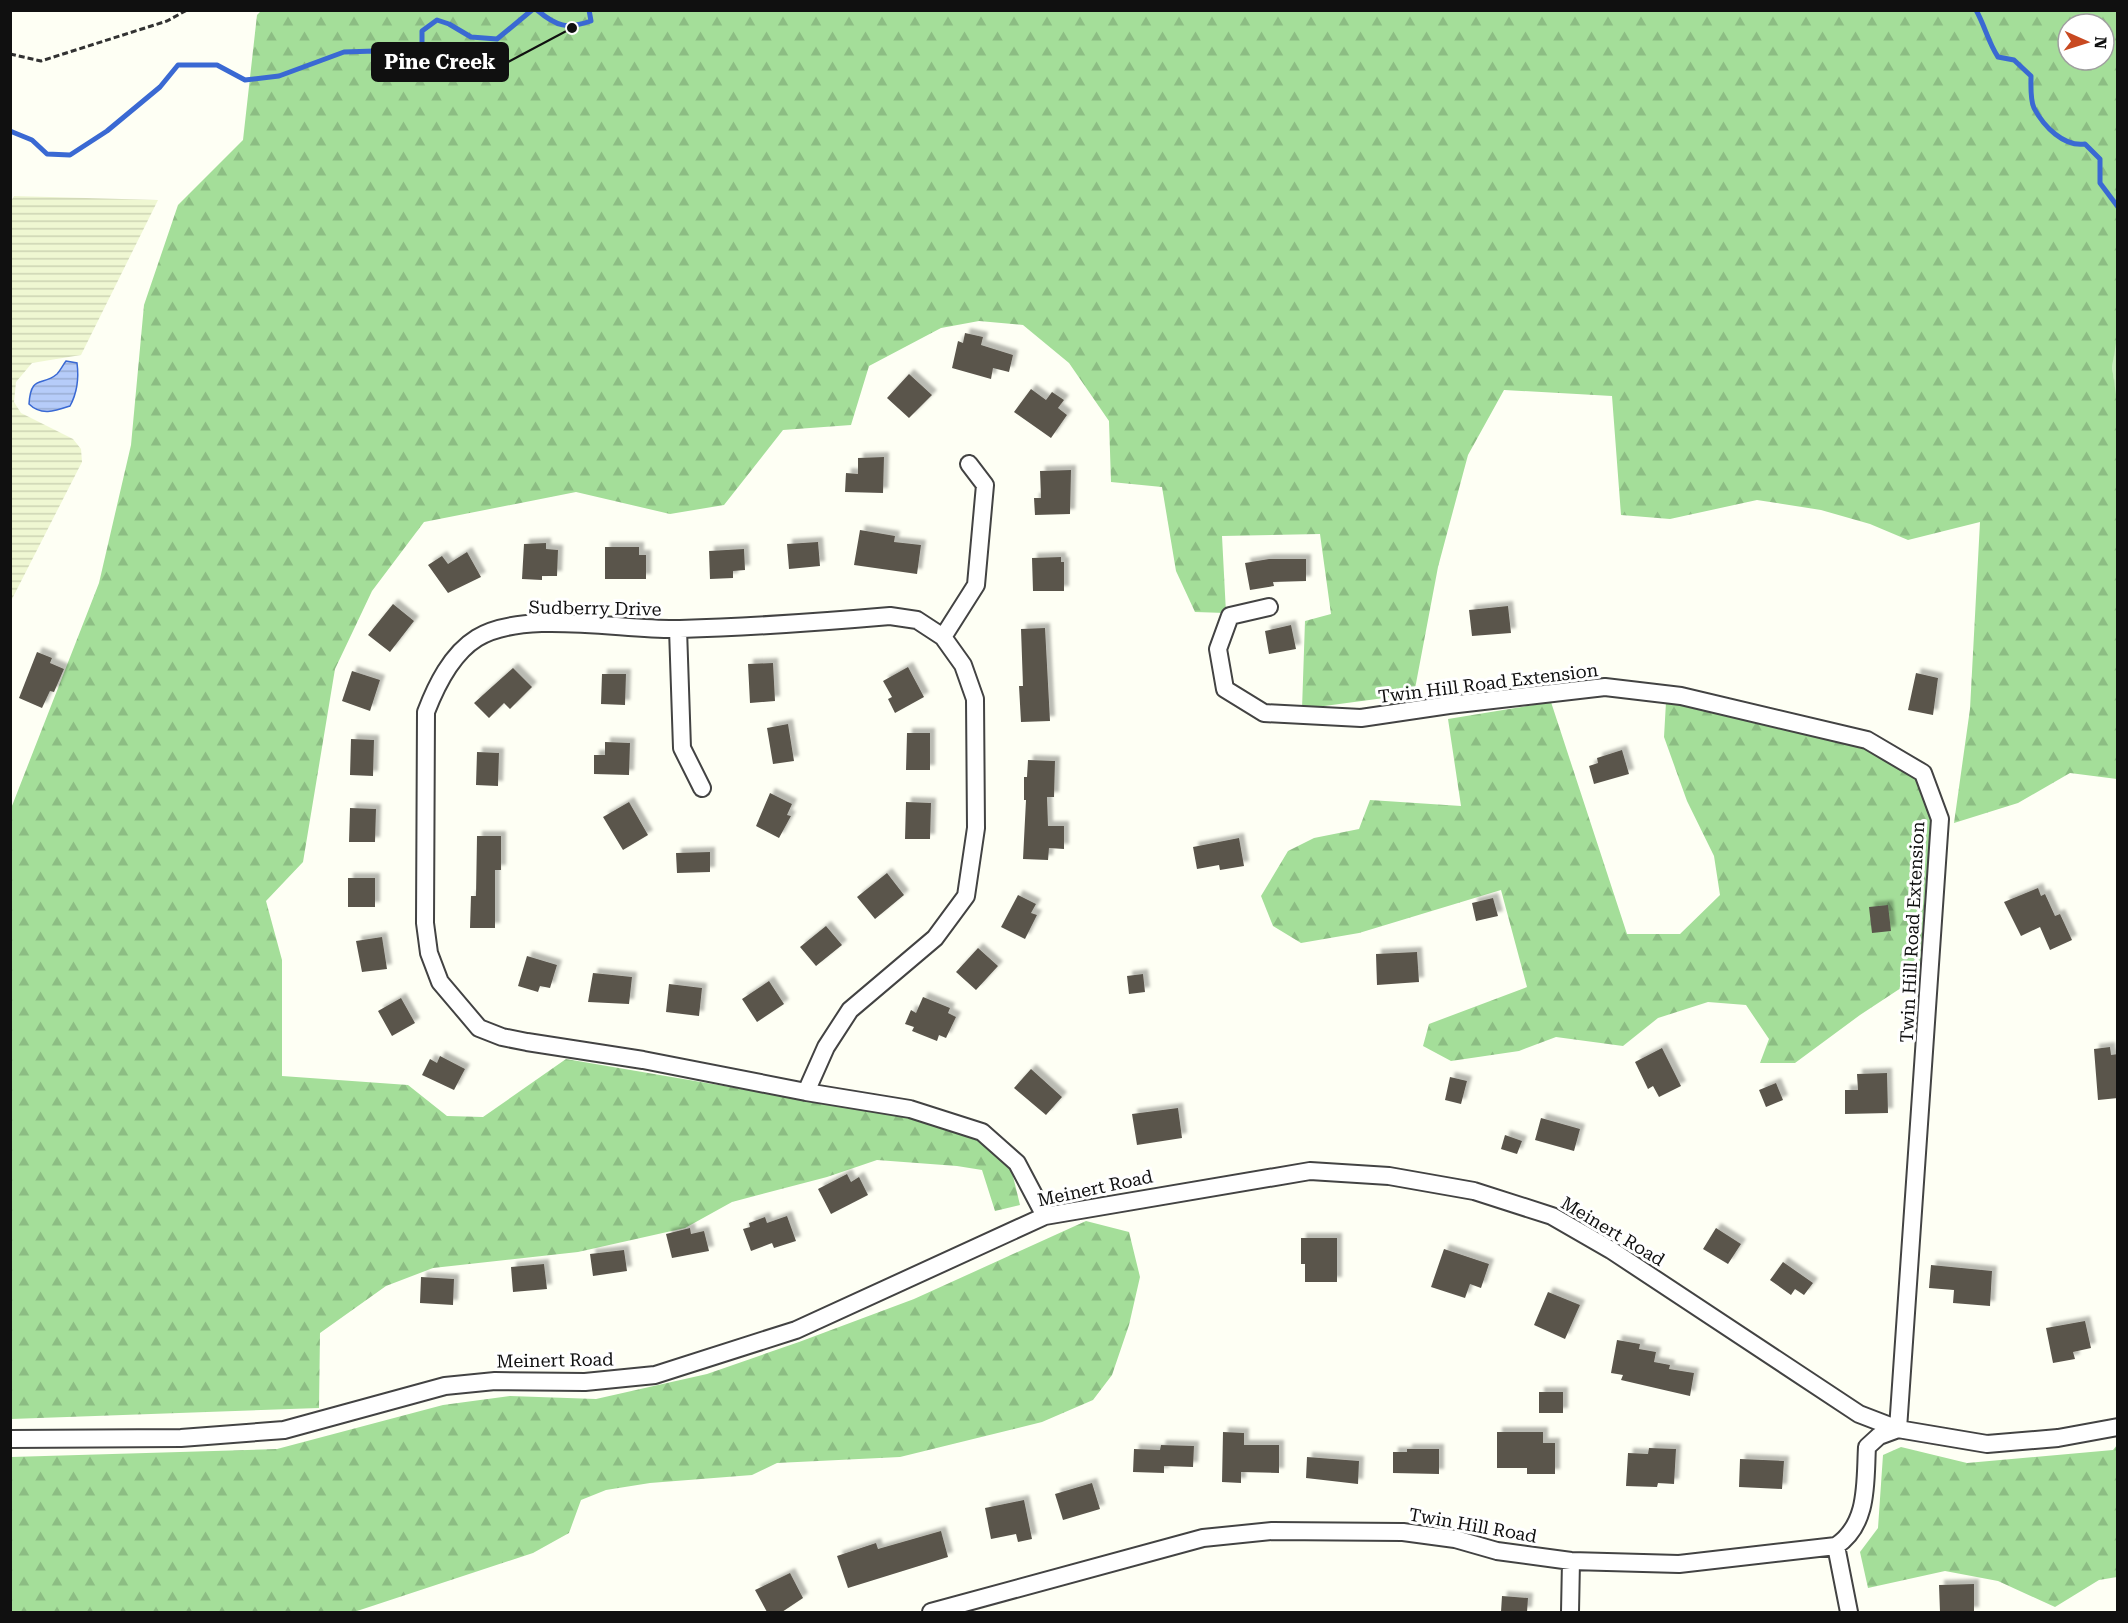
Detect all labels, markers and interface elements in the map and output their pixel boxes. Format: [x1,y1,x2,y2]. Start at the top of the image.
north arrow [2056,12,2116,72]
text: N [2091,36,2110,49]
callout: Pine Creek [372,43,508,81]
text: Pine Creek [384,50,496,74]
street label: Sudberry Drive [528,596,662,620]
street label: Twin Hill Road Extension [1377,659,1600,707]
street label: Twin Hill Road Extension [1896,820,1928,1043]
street label: Meinert Road [1035,1165,1155,1210]
street label: Meinert Road [1557,1192,1669,1270]
street label: Meinert Road [496,1348,614,1372]
street label: Twin Hill Road [1407,1503,1539,1547]

